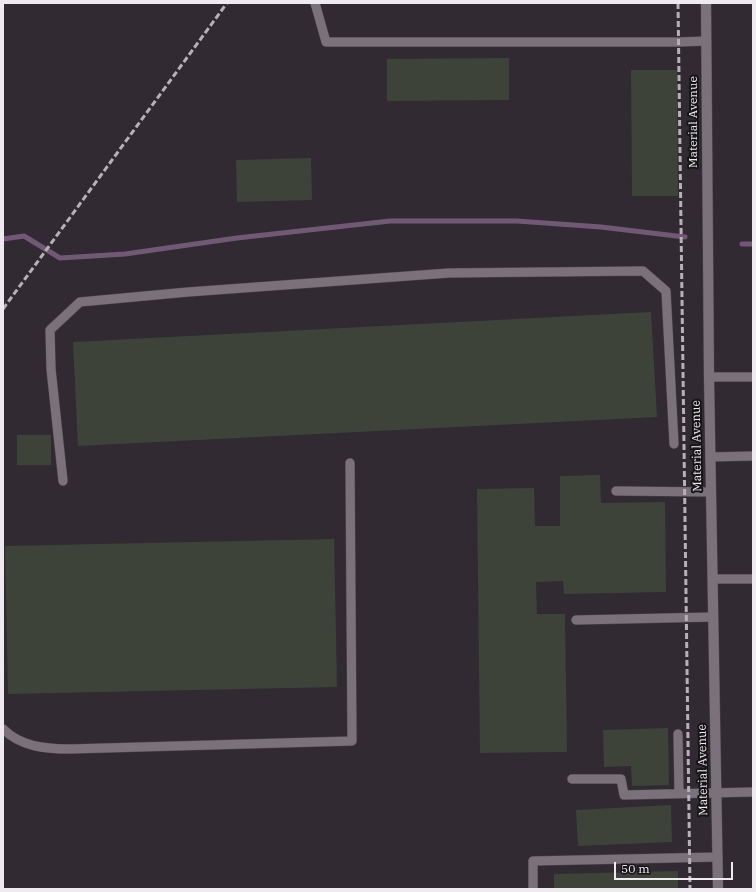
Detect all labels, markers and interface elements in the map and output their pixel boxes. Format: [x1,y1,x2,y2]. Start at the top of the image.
street label: Material Avenue [687,76,701,168]
street label: Material Avenue [689,400,705,492]
street label: Material Avenue [695,724,711,816]
scale bar [616,854,735,880]
text: 50 m [621,861,650,876]

